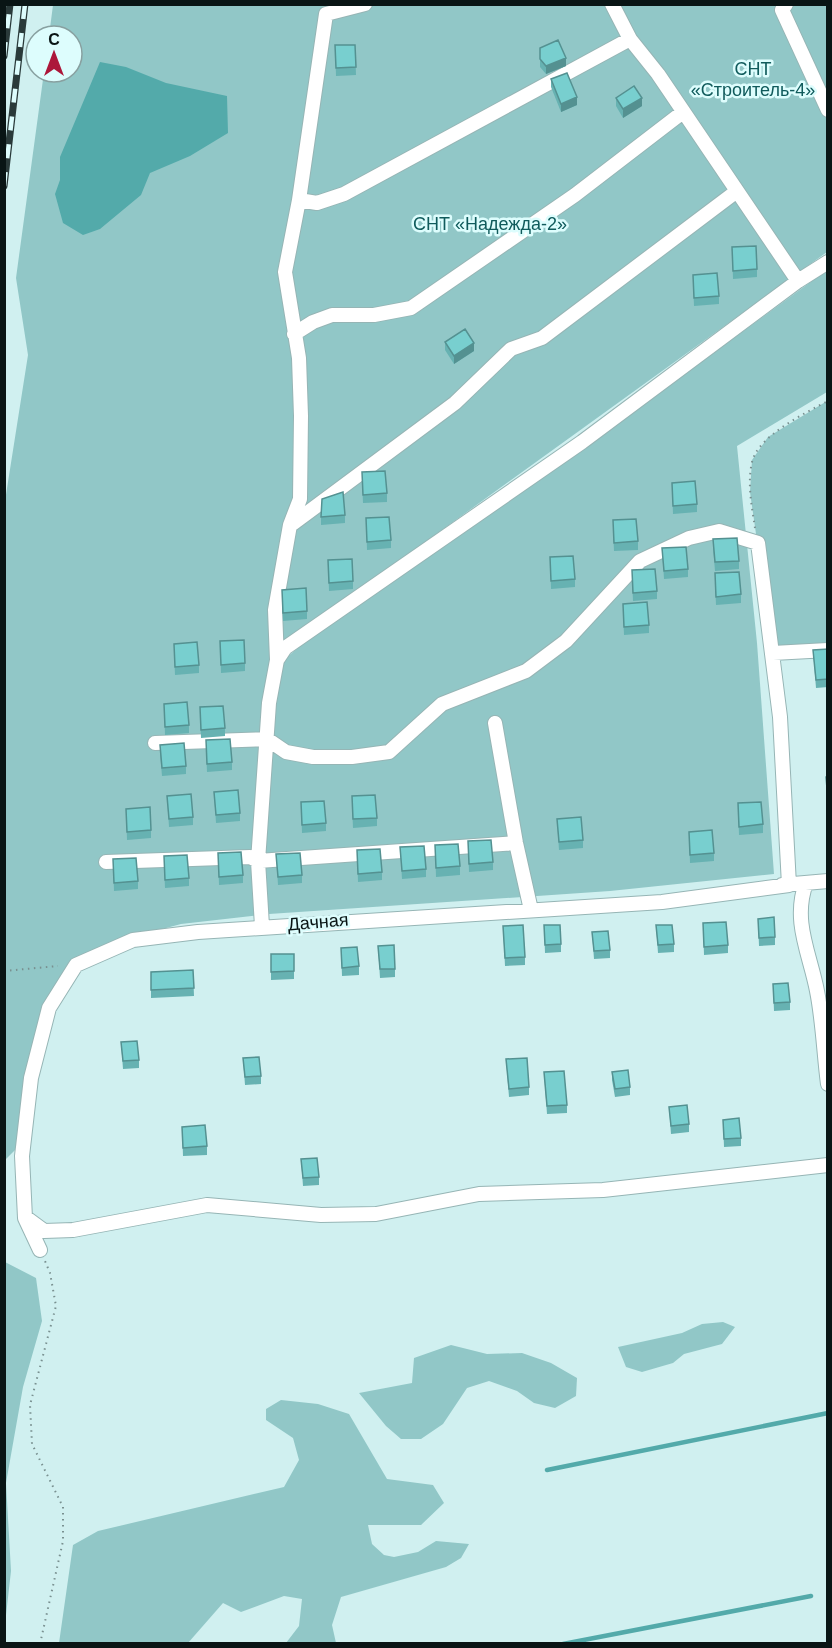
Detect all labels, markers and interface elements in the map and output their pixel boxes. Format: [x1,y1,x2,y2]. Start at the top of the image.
north arrow [24,24,84,84]
text: С [48,31,60,48]
park label: СНТ «Строитель-4» [691,59,815,100]
park label: СНТ «Надежда-2» [413,214,567,234]
street label: Дачная [287,909,349,935]

